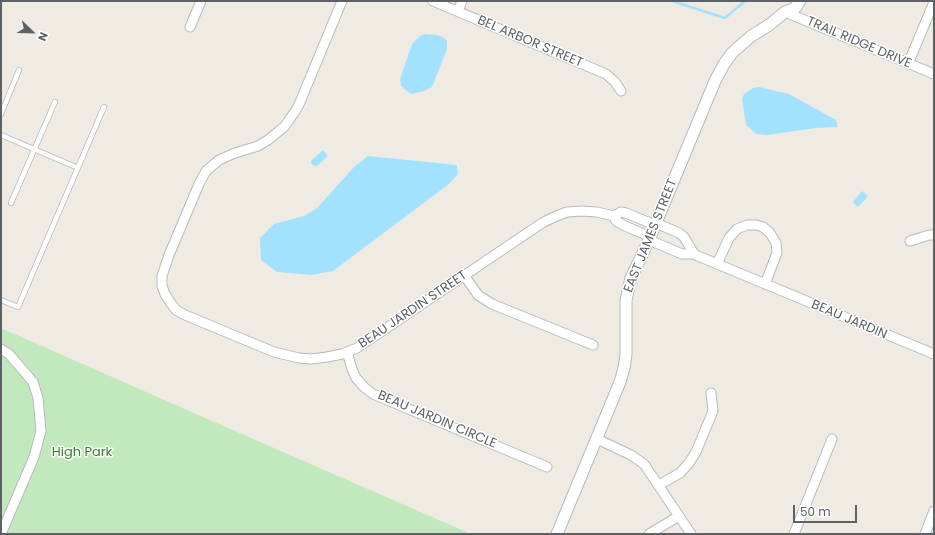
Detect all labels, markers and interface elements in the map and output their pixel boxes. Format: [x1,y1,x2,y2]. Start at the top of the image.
north arrow [12,12,52,52]
street label: BEL ARBOR STREET [475,13,585,71]
street label: TRAIL RIDGE DRIVE [804,14,914,72]
text: N [34,30,52,44]
street label: EAST JAMES STREET [621,177,681,295]
street label: BEAU JARDIN STREET [356,268,470,352]
street label: BEAU JARDIN [809,297,889,343]
street label: BEAU JARDIN CIRCLE [375,388,499,452]
park label: High Park [52,445,112,461]
scale bar [795,497,859,523]
text: 50 m [800,503,831,520]

